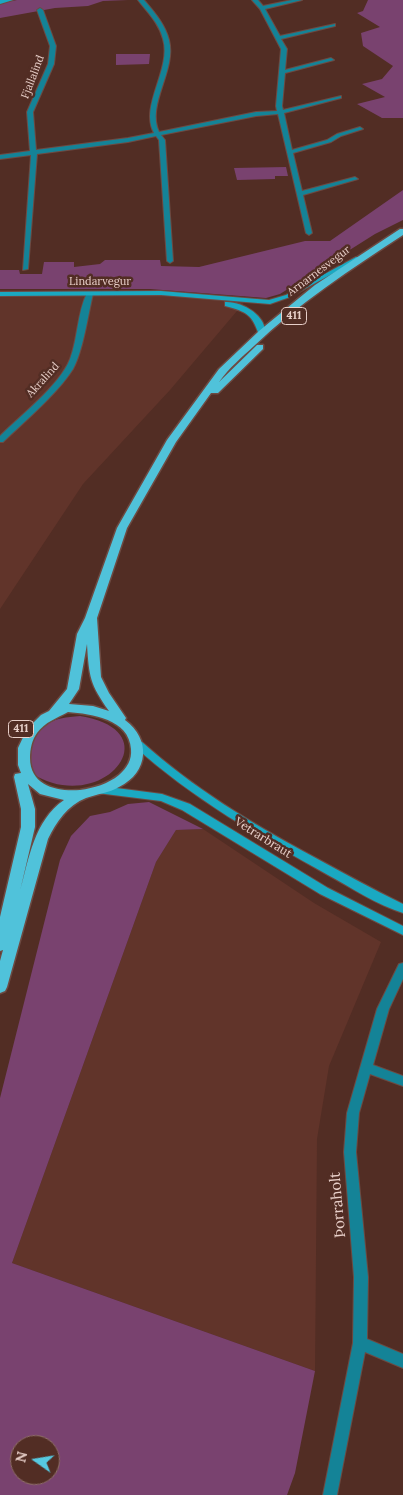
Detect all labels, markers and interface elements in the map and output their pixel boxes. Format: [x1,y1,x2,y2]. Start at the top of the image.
street label: Fjallalind [19,53,47,101]
street label: Arnarnesvegur [285,243,353,299]
street label: Lindarvegur [69,275,131,289]
road number: 411 [282,308,306,324]
street label: Akralind [24,360,62,400]
road number: 411 [8,721,34,738]
street label: Vetrarbraut [232,815,294,861]
street label: Þorraholt [326,1171,350,1239]
north arrow [10,1435,60,1485]
text: N [11,1450,31,1464]

